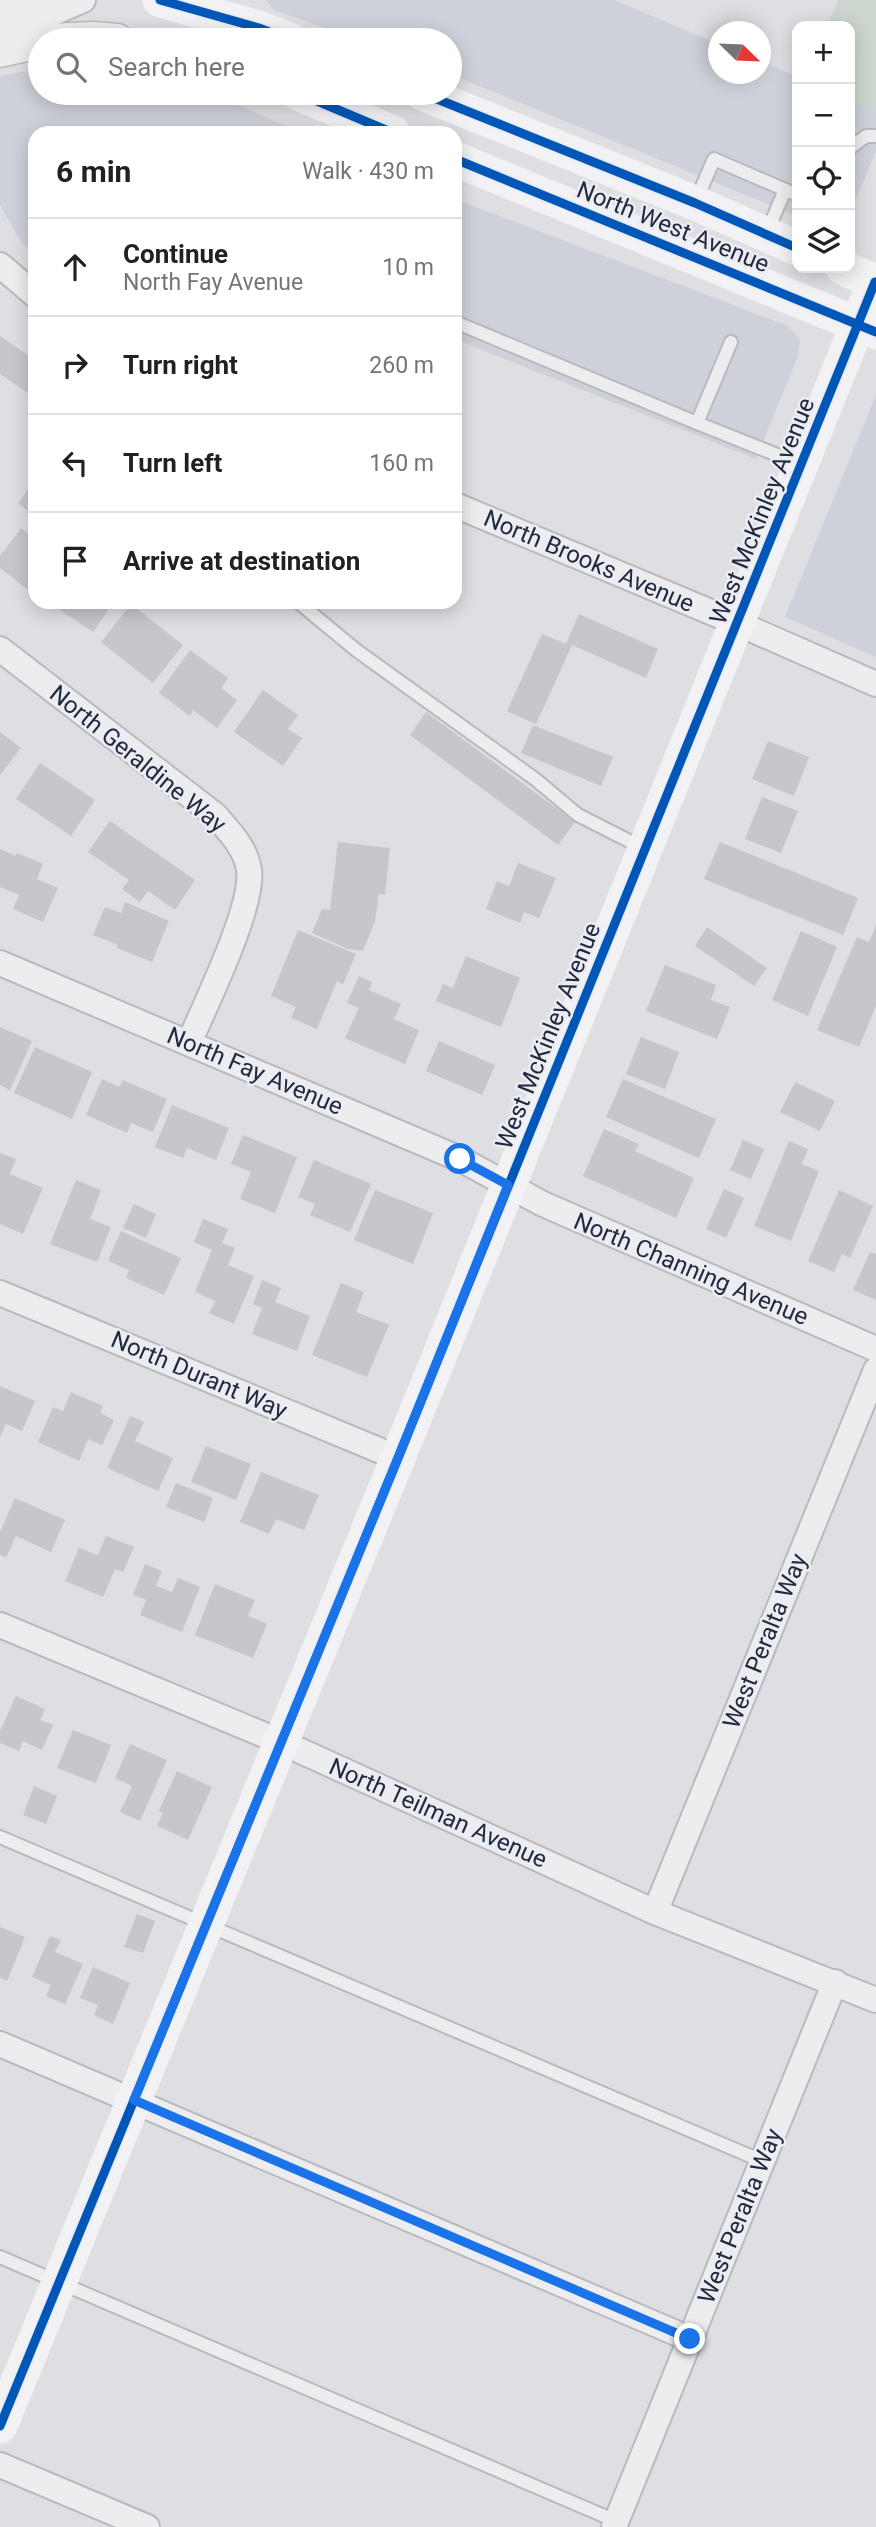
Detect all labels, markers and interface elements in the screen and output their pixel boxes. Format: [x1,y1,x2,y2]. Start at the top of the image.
north arrow [708,21,771,84]
map controls [792,21,855,273]
button: + [792,21,855,84]
search box [28,28,462,105]
icon: search [52,48,90,86]
text: Search here [108,52,245,82]
button: − [792,84,855,147]
button: locate [792,147,855,210]
text: 6 min [56,154,131,189]
text: Walk · 430 m [302,158,434,185]
street label: North West Avenue [573,176,773,278]
button: layers [792,210,855,273]
text: Continue [123,239,228,269]
icon: ahead [56,248,94,286]
text: 10 m [382,254,434,281]
text: North Fay Avenue [123,269,303,296]
icon: right [56,346,94,384]
text: Turn right [123,350,238,380]
text: 260 m [369,352,434,379]
street label: West McKinley Avenue [704,394,820,628]
icon: left [56,444,94,482]
text: Turn left [123,448,222,478]
text: 160 m [369,450,434,477]
street label: North Brooks Avenue [480,504,698,618]
icon: arrive [56,542,94,580]
text: Arrive at destination [123,546,360,576]
street label: North Geraldine Way [44,679,232,839]
street label: West McKinley Avenue [490,919,606,1153]
street label: North Fay Avenue [163,1021,347,1121]
route start [444,1143,475,1174]
street label: North Channing Avenue [570,1207,812,1331]
street label: North Durant Way [107,1325,292,1425]
street label: West Peralta Way [717,1549,813,1733]
street label: North Teilman Avenue [325,1752,551,1874]
street label: West Peralta Way [692,2124,788,2308]
route end [674,2323,705,2354]

